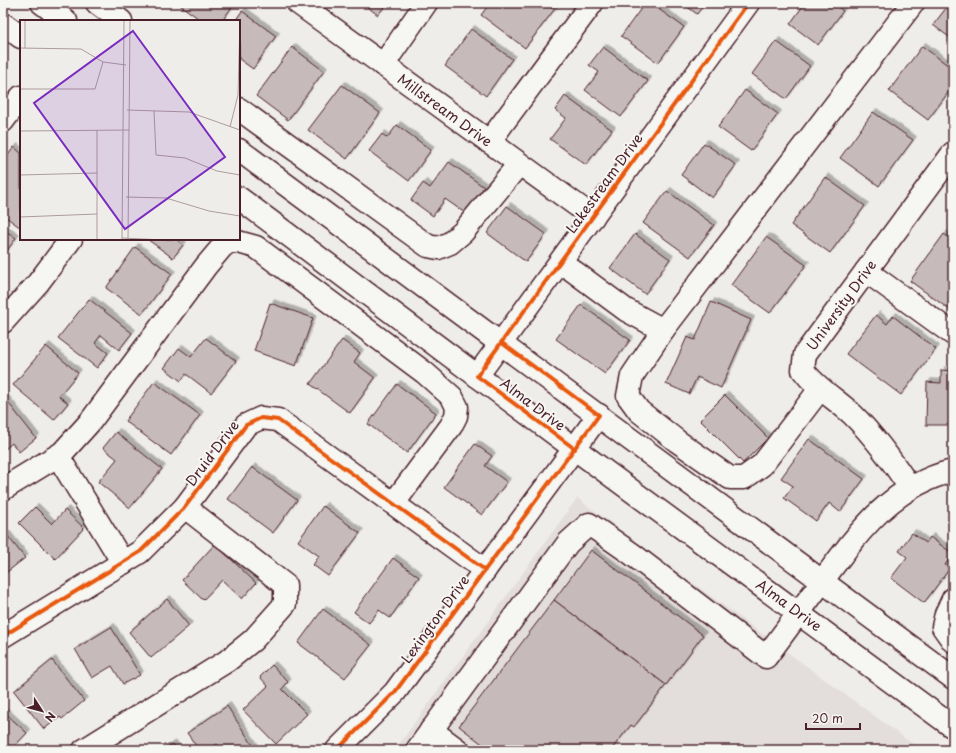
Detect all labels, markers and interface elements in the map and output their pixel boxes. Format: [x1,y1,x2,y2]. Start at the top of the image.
inset map [20,20,240,240]
street label: Millstream Drive [393,68,497,152]
street label: Lakestream Drive [560,128,648,237]
street label: University Drive [801,255,881,355]
street label: Alma Drive [496,373,570,435]
street label: Druid Drive [180,415,244,490]
street label: Lexington Drive [396,571,474,667]
street label: Alma Drive [752,574,826,636]
north arrow [22,691,62,731]
scale bar [806,705,860,731]
text: N [41,709,60,726]
text: 20 m [812,709,843,727]

